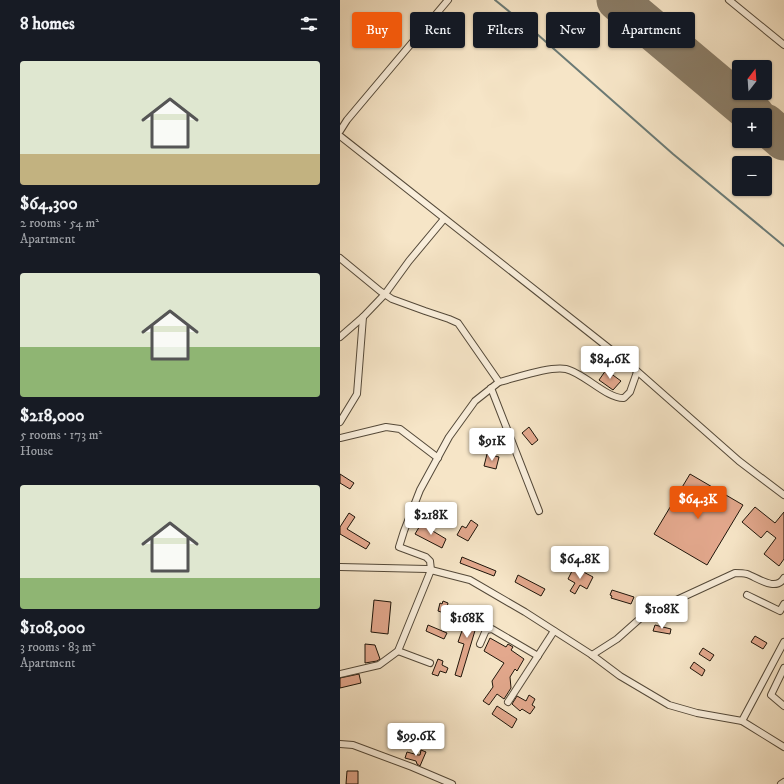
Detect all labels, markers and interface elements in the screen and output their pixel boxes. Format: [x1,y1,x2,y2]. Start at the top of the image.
chip: Buy [352,12,402,48]
chip: Rent [410,12,465,48]
chip: Filters [473,12,538,48]
chip: New [546,12,600,48]
chip: Apartment [608,12,695,48]
text: 8 homes [20,13,75,35]
icon: filters [298,13,320,35]
north arrow [732,60,772,100]
map controls [732,60,772,196]
icon: home [134,87,206,159]
button: + [732,108,772,148]
button: − [732,156,772,196]
text: $64,300 [20,193,78,215]
text: 2 rooms · 54 m² [20,215,99,231]
text: Apartment [20,231,75,247]
icon: home [134,299,206,371]
pin: $84.6K [577,346,643,380]
text: $84.6K [590,351,630,367]
text: $218,000 [20,405,84,427]
text: 5 rooms · 173 m² [20,427,102,443]
pin: $91K [468,428,516,462]
text: $91K [478,433,506,449]
text: House [20,443,53,459]
pin: $64.3K [665,486,731,520]
text: $64.3K [679,491,717,507]
pin: $218K [403,502,459,536]
text: $218K [414,507,448,523]
icon: home [134,511,206,583]
pin: $64.8K [547,546,613,580]
text: $64.8K [560,551,600,567]
pin: $108K [634,596,690,630]
text: $108K [645,601,679,617]
pin: $168K [439,605,495,639]
text: $168K [450,610,484,626]
text: $108,000 [20,617,85,639]
text: 3 rooms · 83 m² [20,639,96,655]
text: Apartment [20,655,75,671]
pin: $99.6K [383,723,449,757]
text: $99.6K [396,728,436,744]

